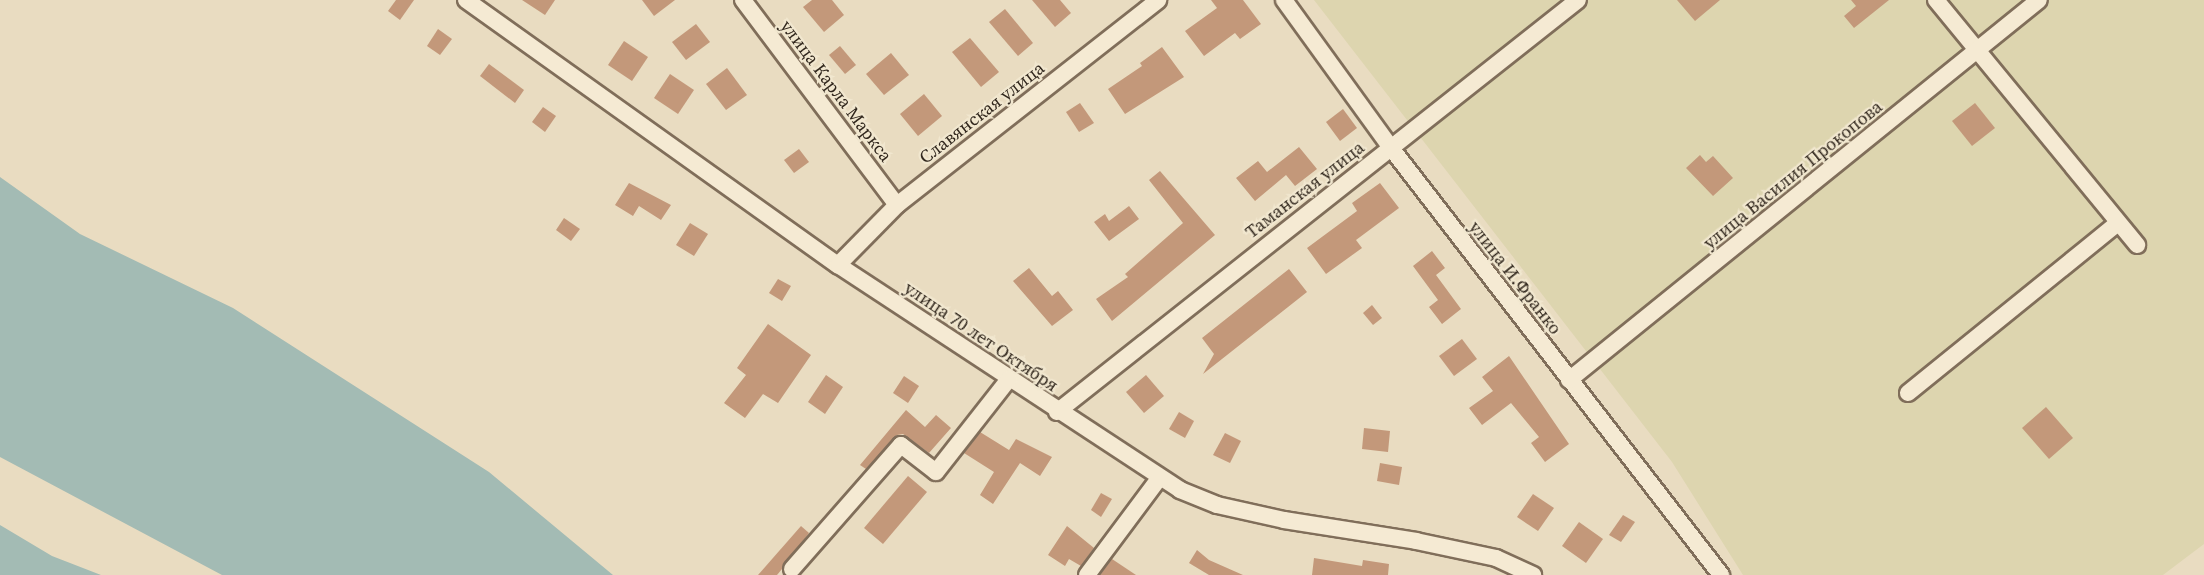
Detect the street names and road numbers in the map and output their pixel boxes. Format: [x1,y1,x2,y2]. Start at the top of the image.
street label: улица Карла Маркса [776,16,896,166]
street label: Славянская улица [915,57,1049,169]
street label: улица Василия Прокопова [1699,96,1887,254]
street label: Таманская улица [1241,137,1369,243]
street label: улица И.Франко [1464,217,1566,339]
street label: улица 70 лет Октября [900,277,1062,397]

